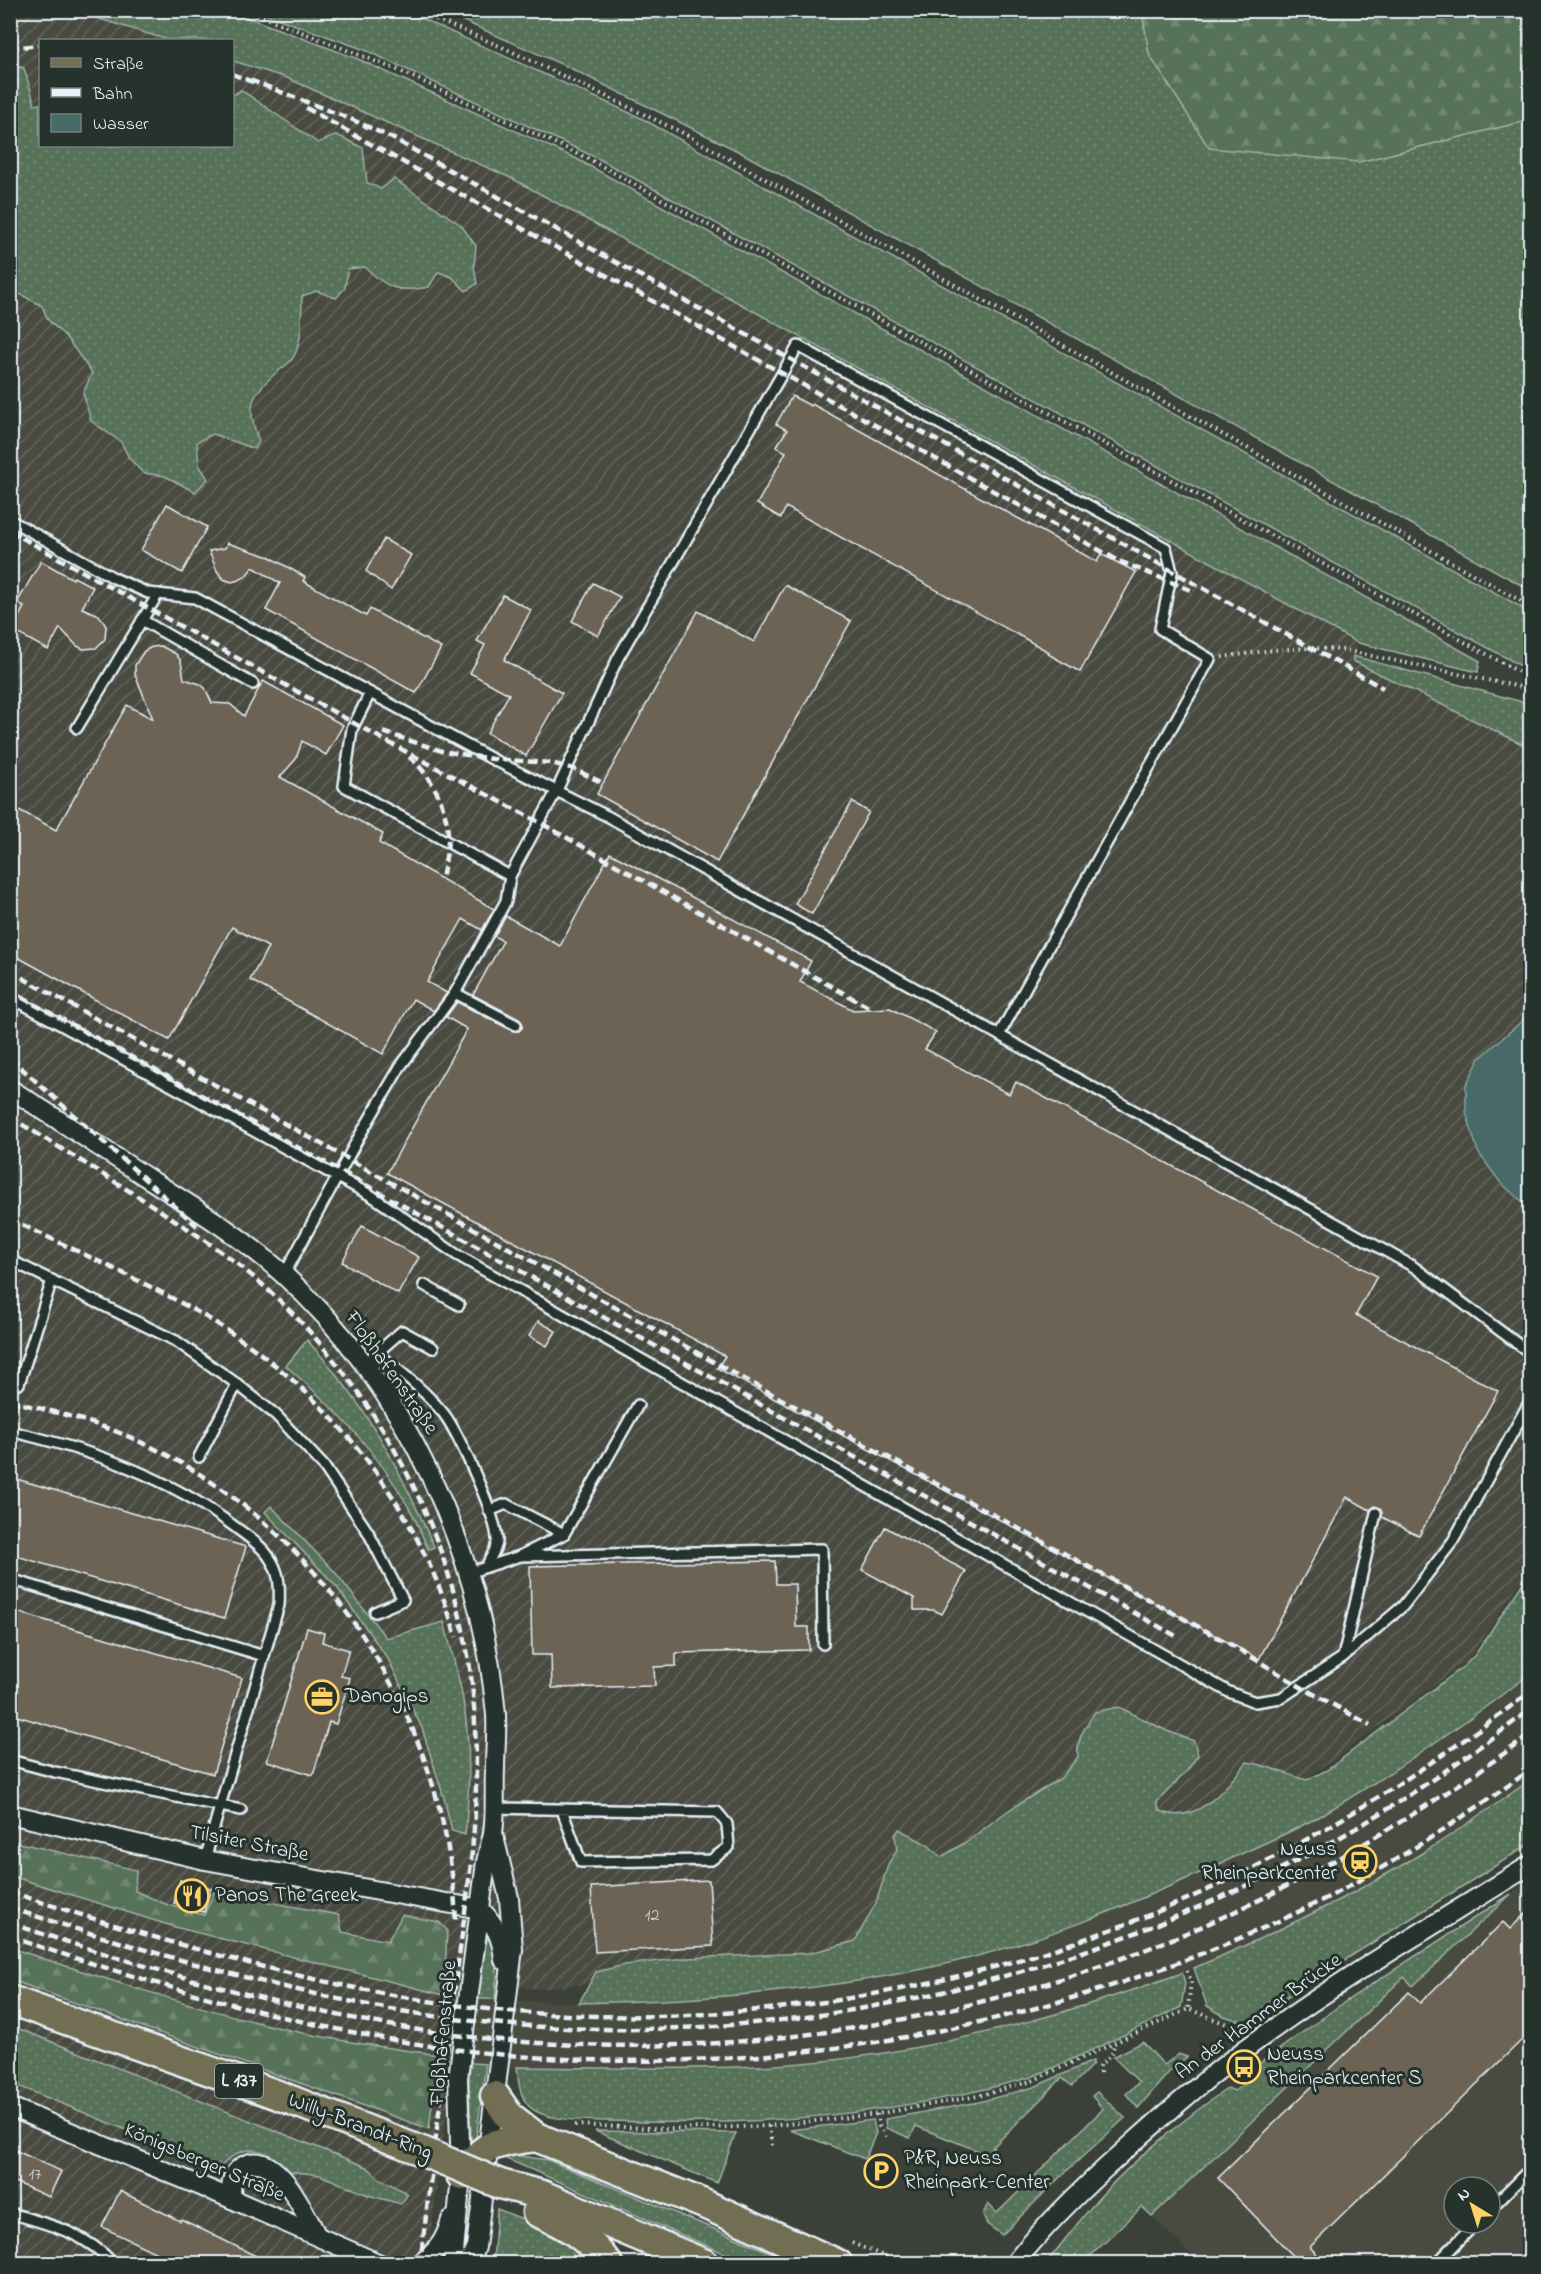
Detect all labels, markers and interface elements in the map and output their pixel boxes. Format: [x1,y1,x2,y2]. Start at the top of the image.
legend [39,39,234,147]
text: Straße [93,52,144,78]
text: Bahn [92,82,132,108]
text: Wasser [93,112,149,138]
street label: Floßhafenstraße [336,1304,445,1442]
office icon: Danogips [304,1679,340,1715]
place label: Danogips [344,1682,428,1714]
street label: Tilsiter Straße [187,1818,312,1870]
place label: Neuss Rheinparkcenter [1201,1835,1337,1889]
station icon: Neuss Rheinparkcenter [1342,1844,1378,1880]
restaurant icon: Panos The Greek [174,1878,210,1914]
place label: Panos The Greek [215,1881,360,1911]
house number: 12 [645,1903,659,1929]
street label: An der Hammer Brücke [1170,1946,1349,2088]
street label: Floßhafenstraße [423,1959,465,2108]
place label: Neuss Rheinparkcenter S [1267,2040,1421,2094]
bus stop icon: Neuss Rheinparkcenter S [1226,2049,1262,2085]
road number: L 137 [215,2064,263,2098]
street label: Willy-Brandt-Ring [283,2086,436,2170]
street label: Königsberger Straße [118,2116,289,2212]
place label: P&R, Neuss Rheinpark-Center [904,2144,1050,2198]
parking icon: P&R, Neuss Rheinpark-Center [863,2153,899,2189]
house number: 17 [28,2162,42,2188]
north arrow [1442,2175,1502,2235]
text: N [1452,2182,1476,2208]

